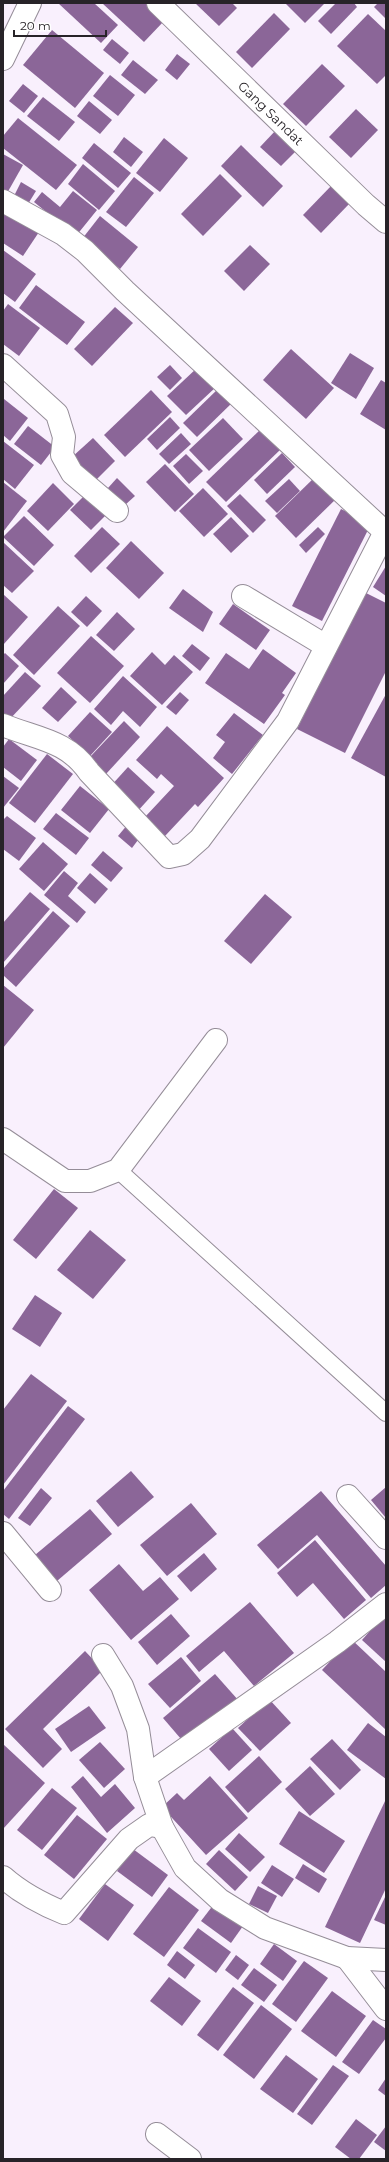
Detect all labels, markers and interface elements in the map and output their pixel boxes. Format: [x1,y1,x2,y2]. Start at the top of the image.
scale bar [14,12,106,38]
text: 20 m [20,18,51,33]
street label: Gang Sandat [235,78,307,148]

